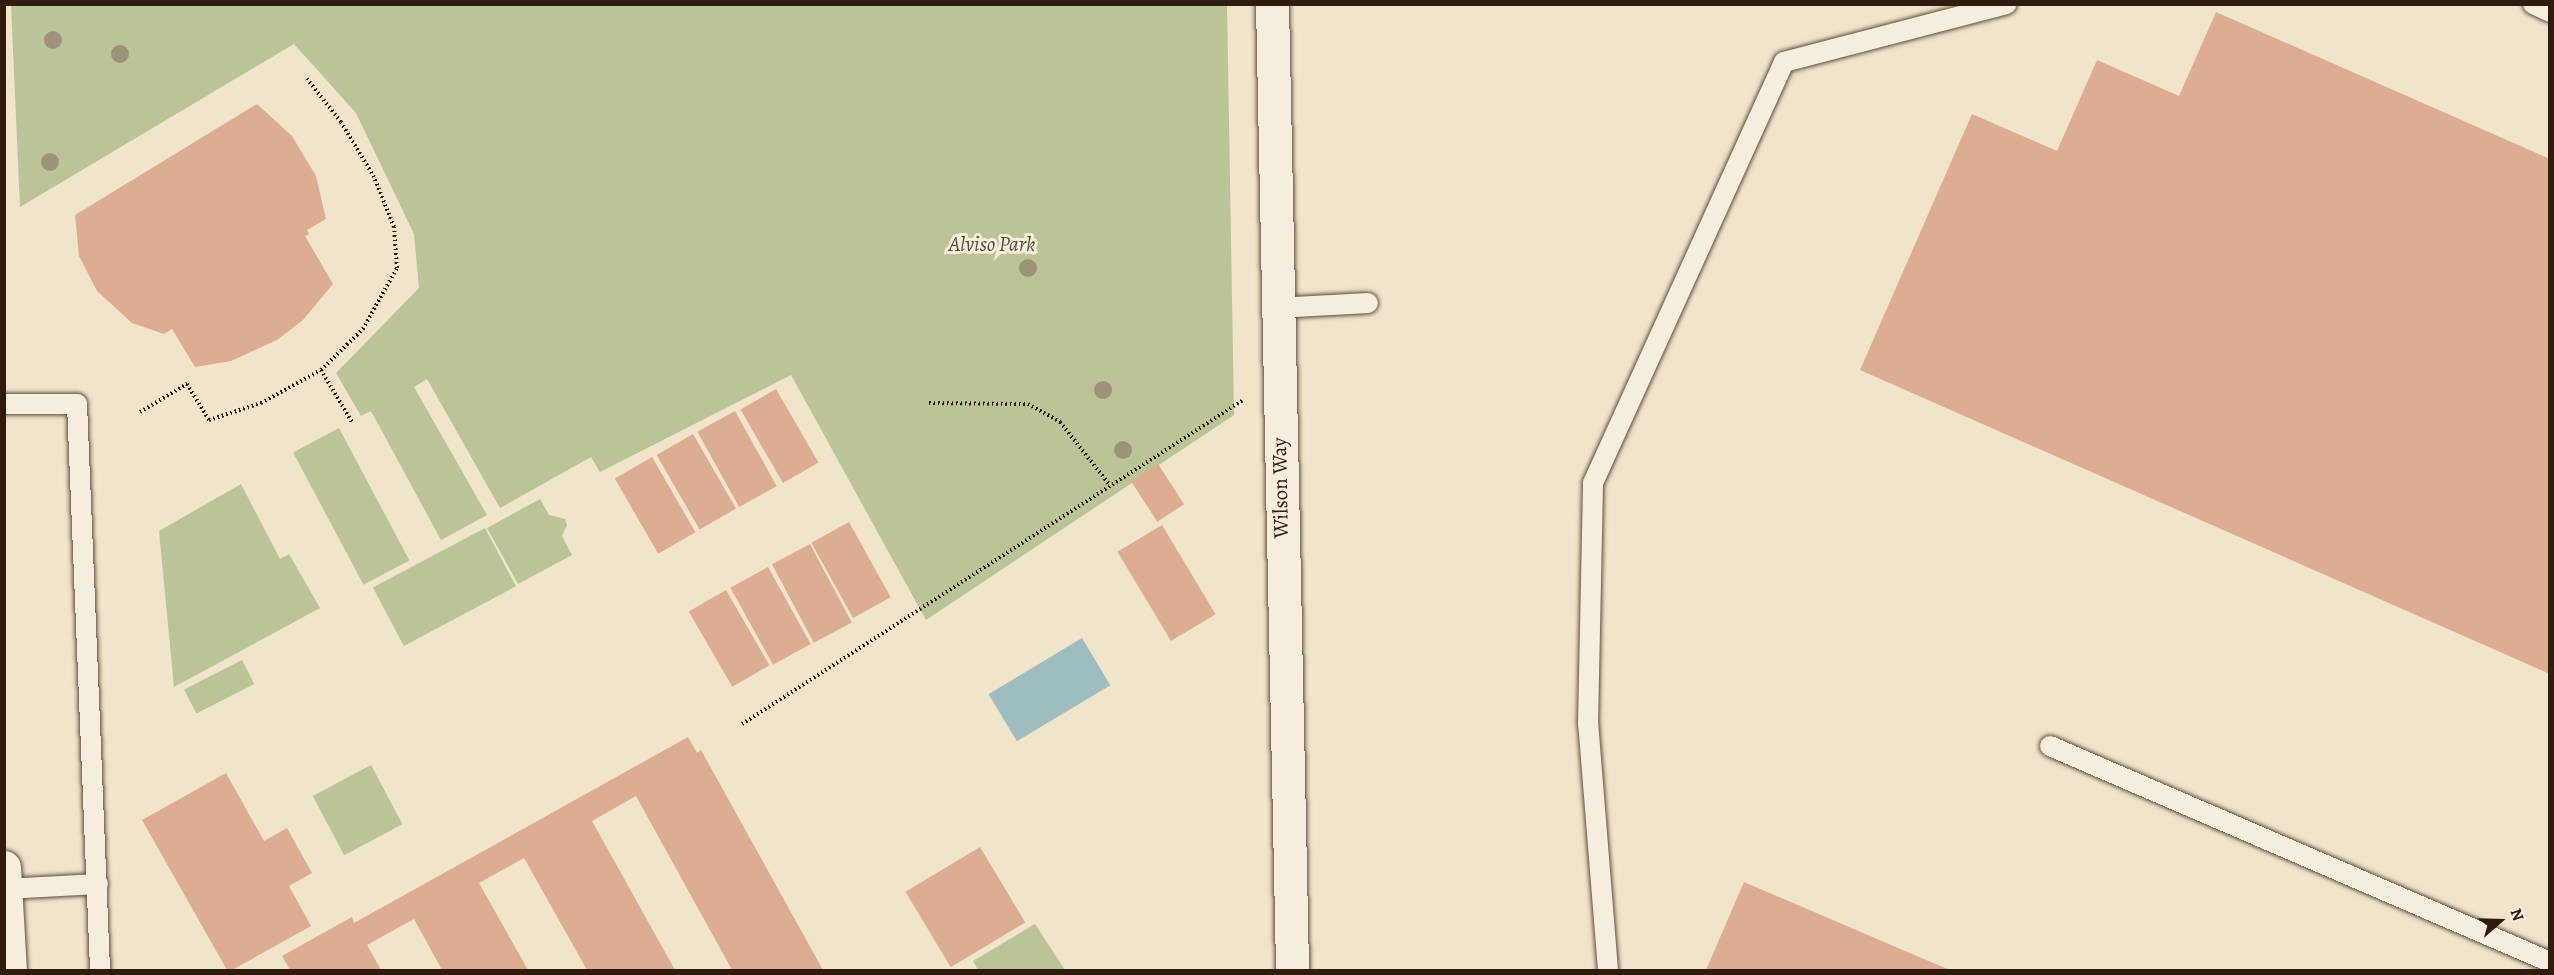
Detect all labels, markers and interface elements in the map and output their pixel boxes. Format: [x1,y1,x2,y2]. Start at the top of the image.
park label: Alviso Park [949,231,1035,257]
street label: Wilson Way [1267,437,1293,539]
north arrow [2470,891,2530,951]
text: N [2505,906,2529,924]

